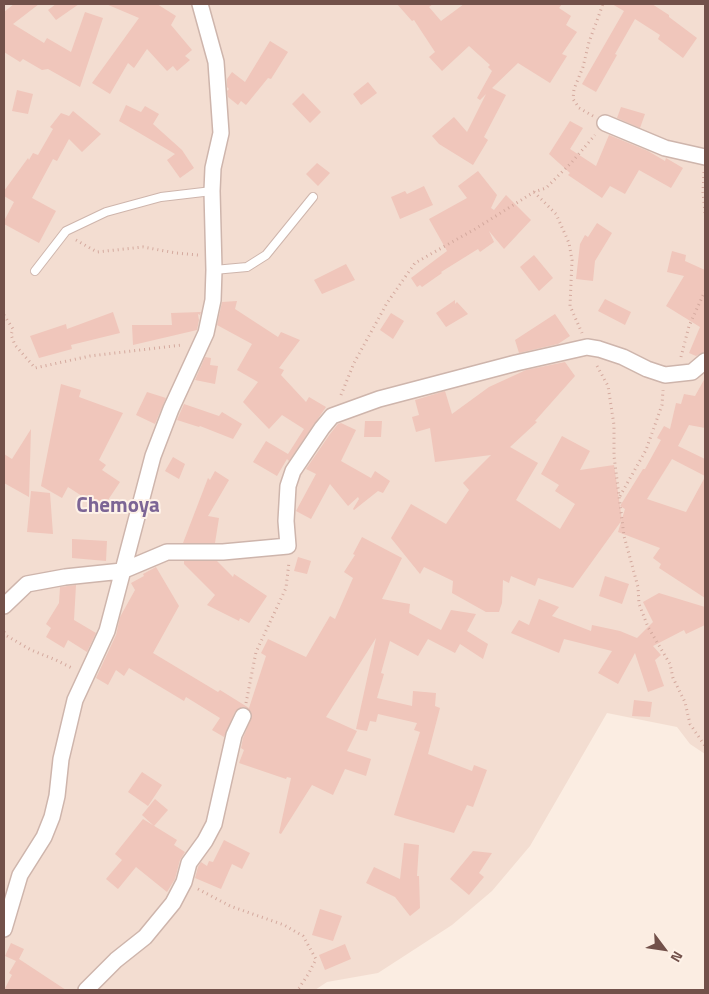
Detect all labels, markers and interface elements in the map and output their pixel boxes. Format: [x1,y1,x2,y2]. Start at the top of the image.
district label: Chemoya [76,494,160,520]
north arrow [639,924,689,974]
text: N [666,947,689,967]

